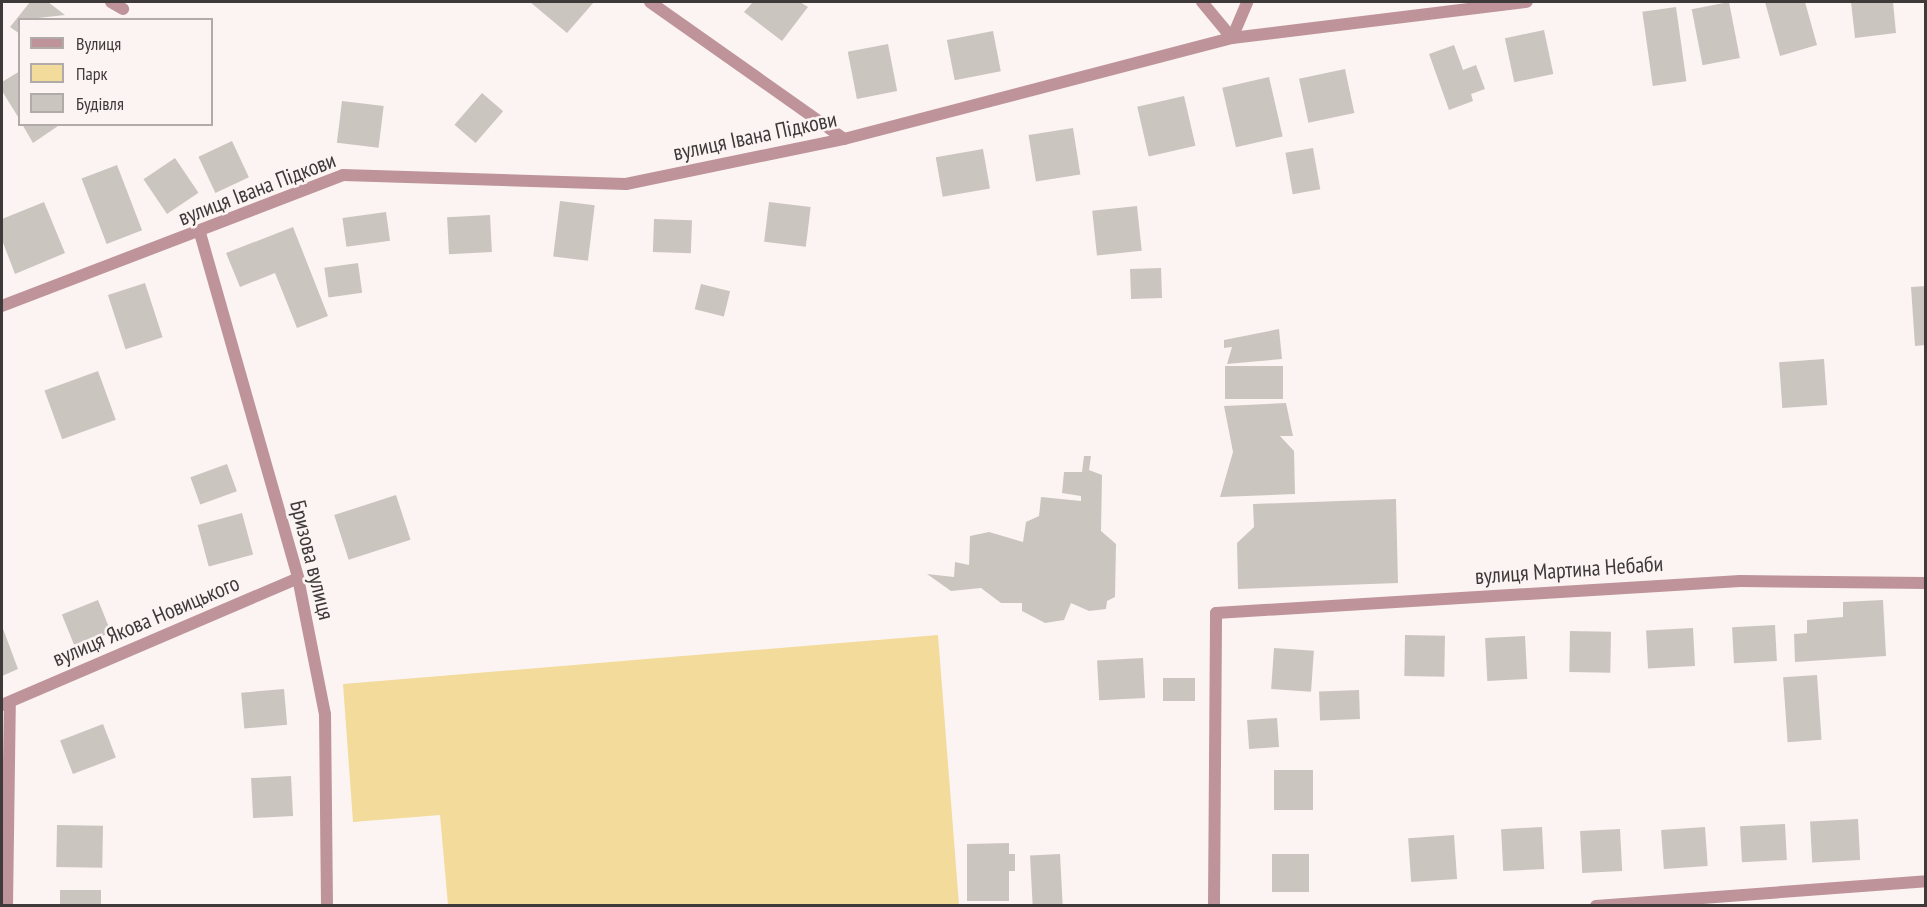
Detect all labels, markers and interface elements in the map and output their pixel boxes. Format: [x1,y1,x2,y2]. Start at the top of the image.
legend [18,18,213,126]
text: Вулиця [76,32,121,55]
text: Парк [76,62,107,85]
text: Будівля [76,92,124,115]
street label: вулиця Івана Підкови [671,106,839,166]
street label: вулиця Івана Підкови [175,147,339,231]
street label: Бризова вулиця [284,497,340,623]
street label: вулиця Мартина Небаби [1474,550,1664,590]
street label: вулиця Якова Новицького [49,570,243,672]

